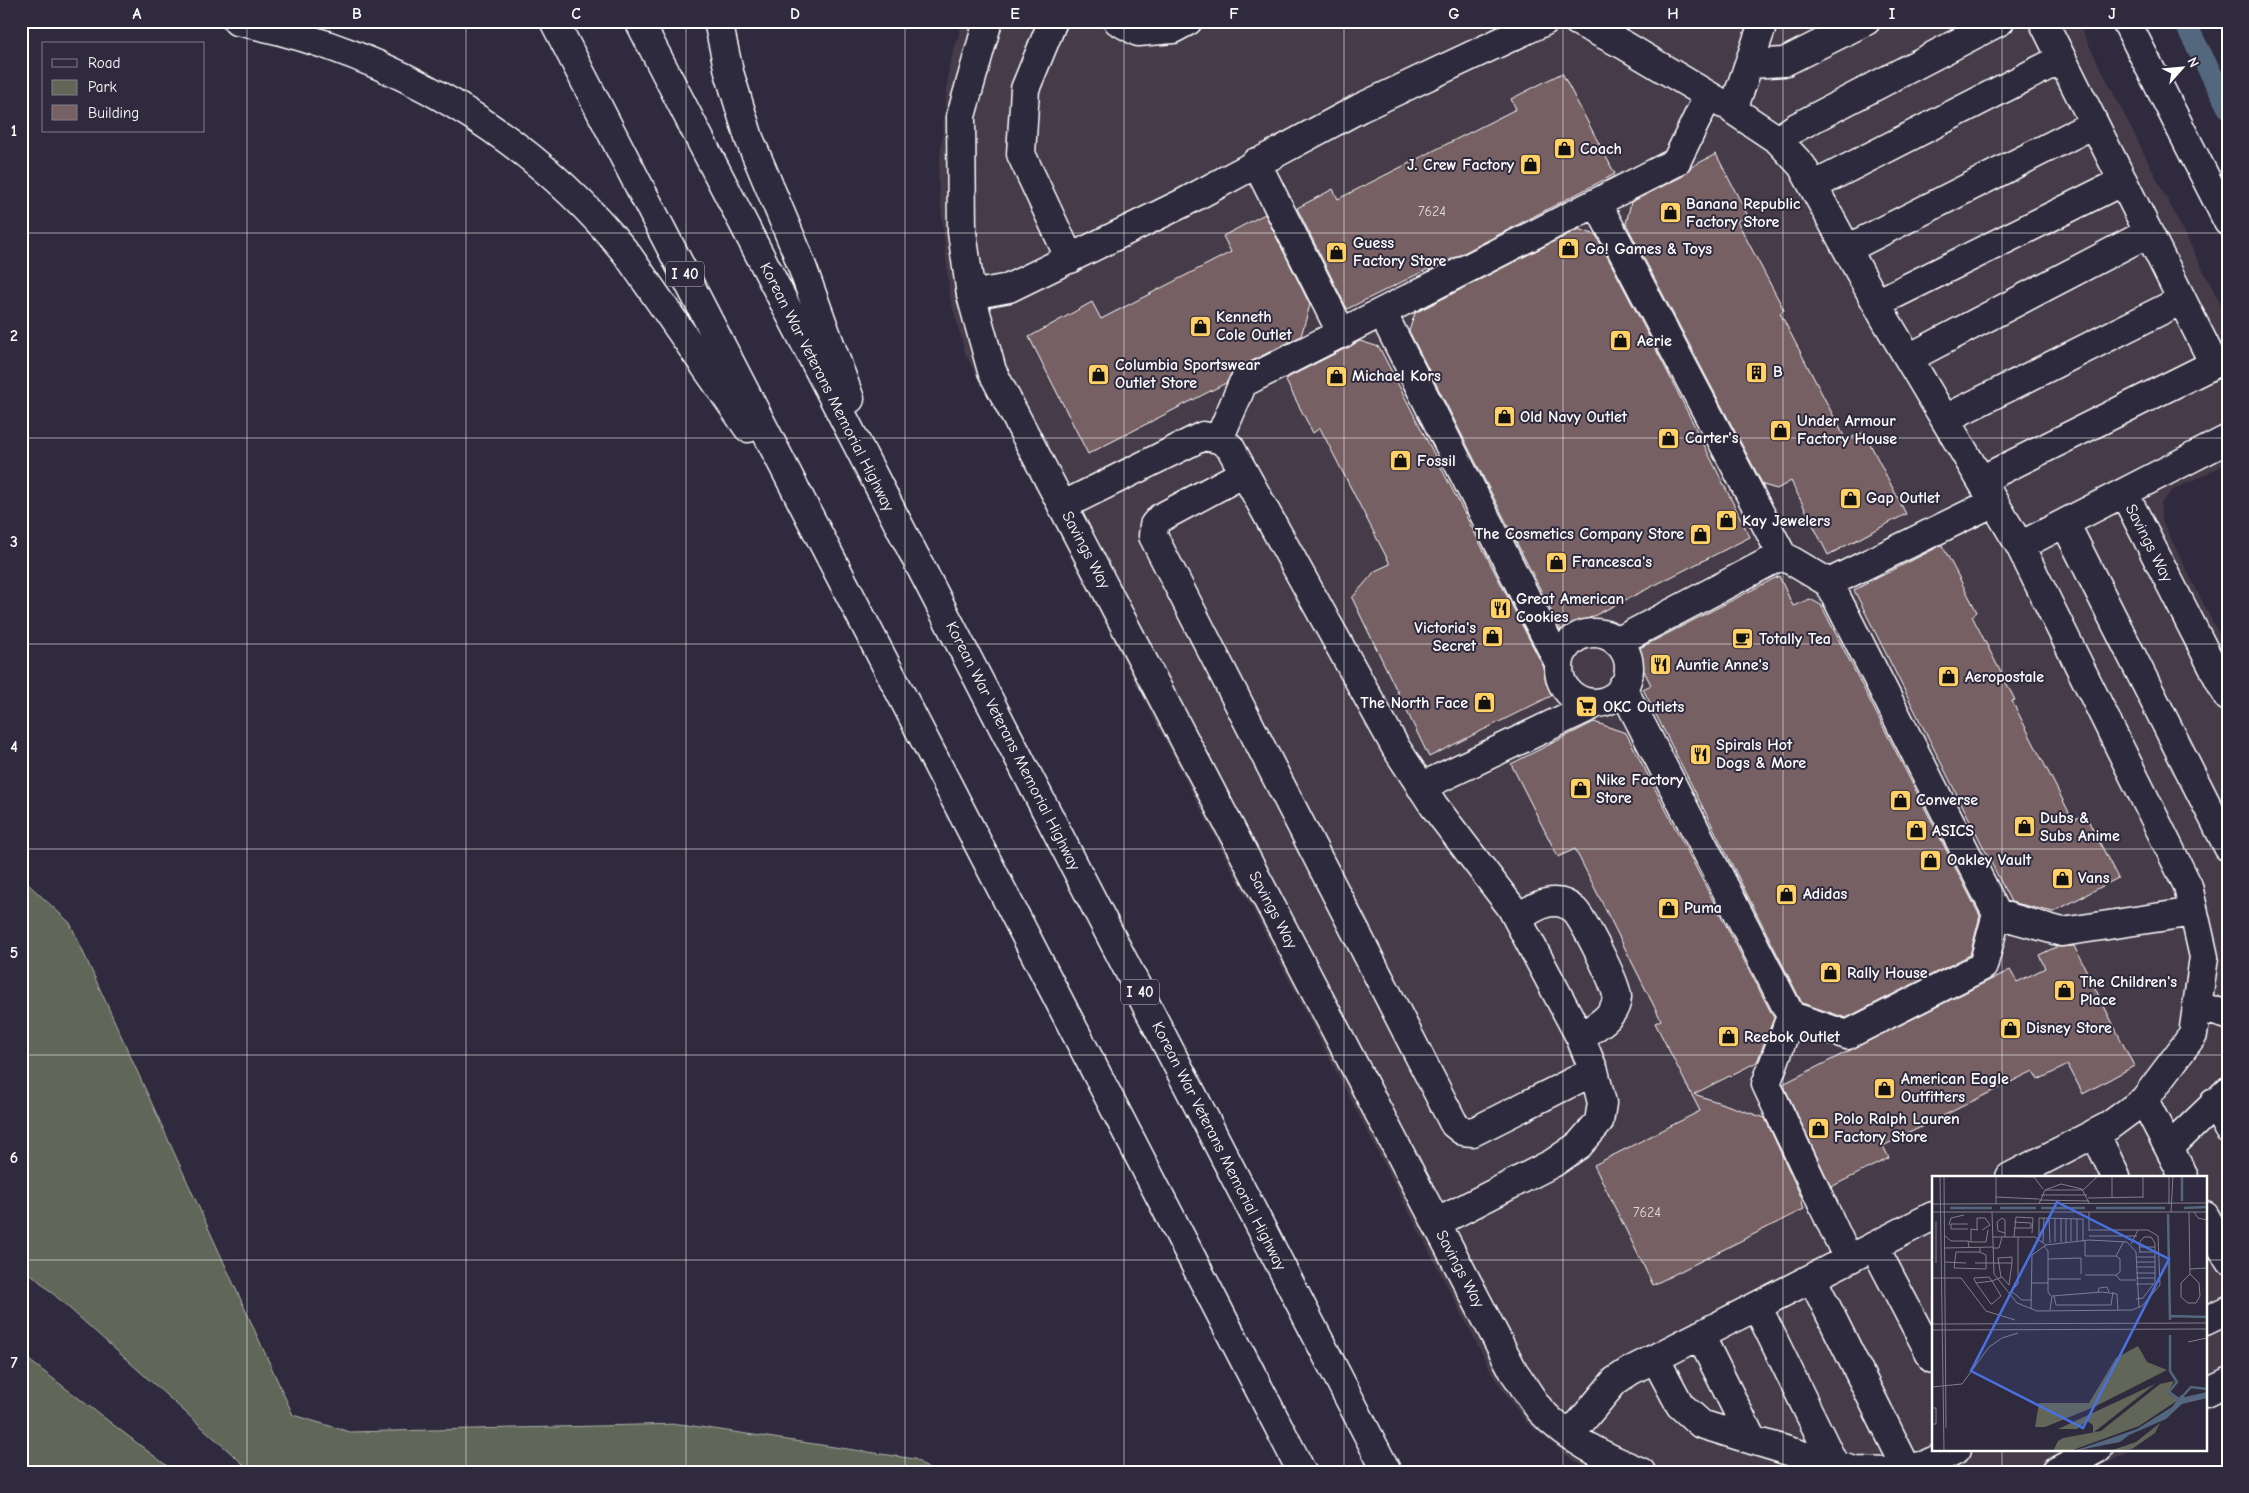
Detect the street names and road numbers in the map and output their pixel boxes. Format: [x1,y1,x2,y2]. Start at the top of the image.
street label: Korean War Veterans Memorial Highway [756,260,898,515]
road number: I 40 [666,262,704,286]
street label: Savings Way [2122,501,2177,586]
street label: Savings Way [1058,508,1114,592]
street label: Korean War Veterans Memorial Highway [942,619,1084,874]
street label: Savings Way [1245,868,1301,952]
road number: I 40 [1121,980,1159,1004]
street label: Korean War Veterans Memorial Highway [1148,1019,1290,1274]
street label: Savings Way [1432,1227,1488,1311]

